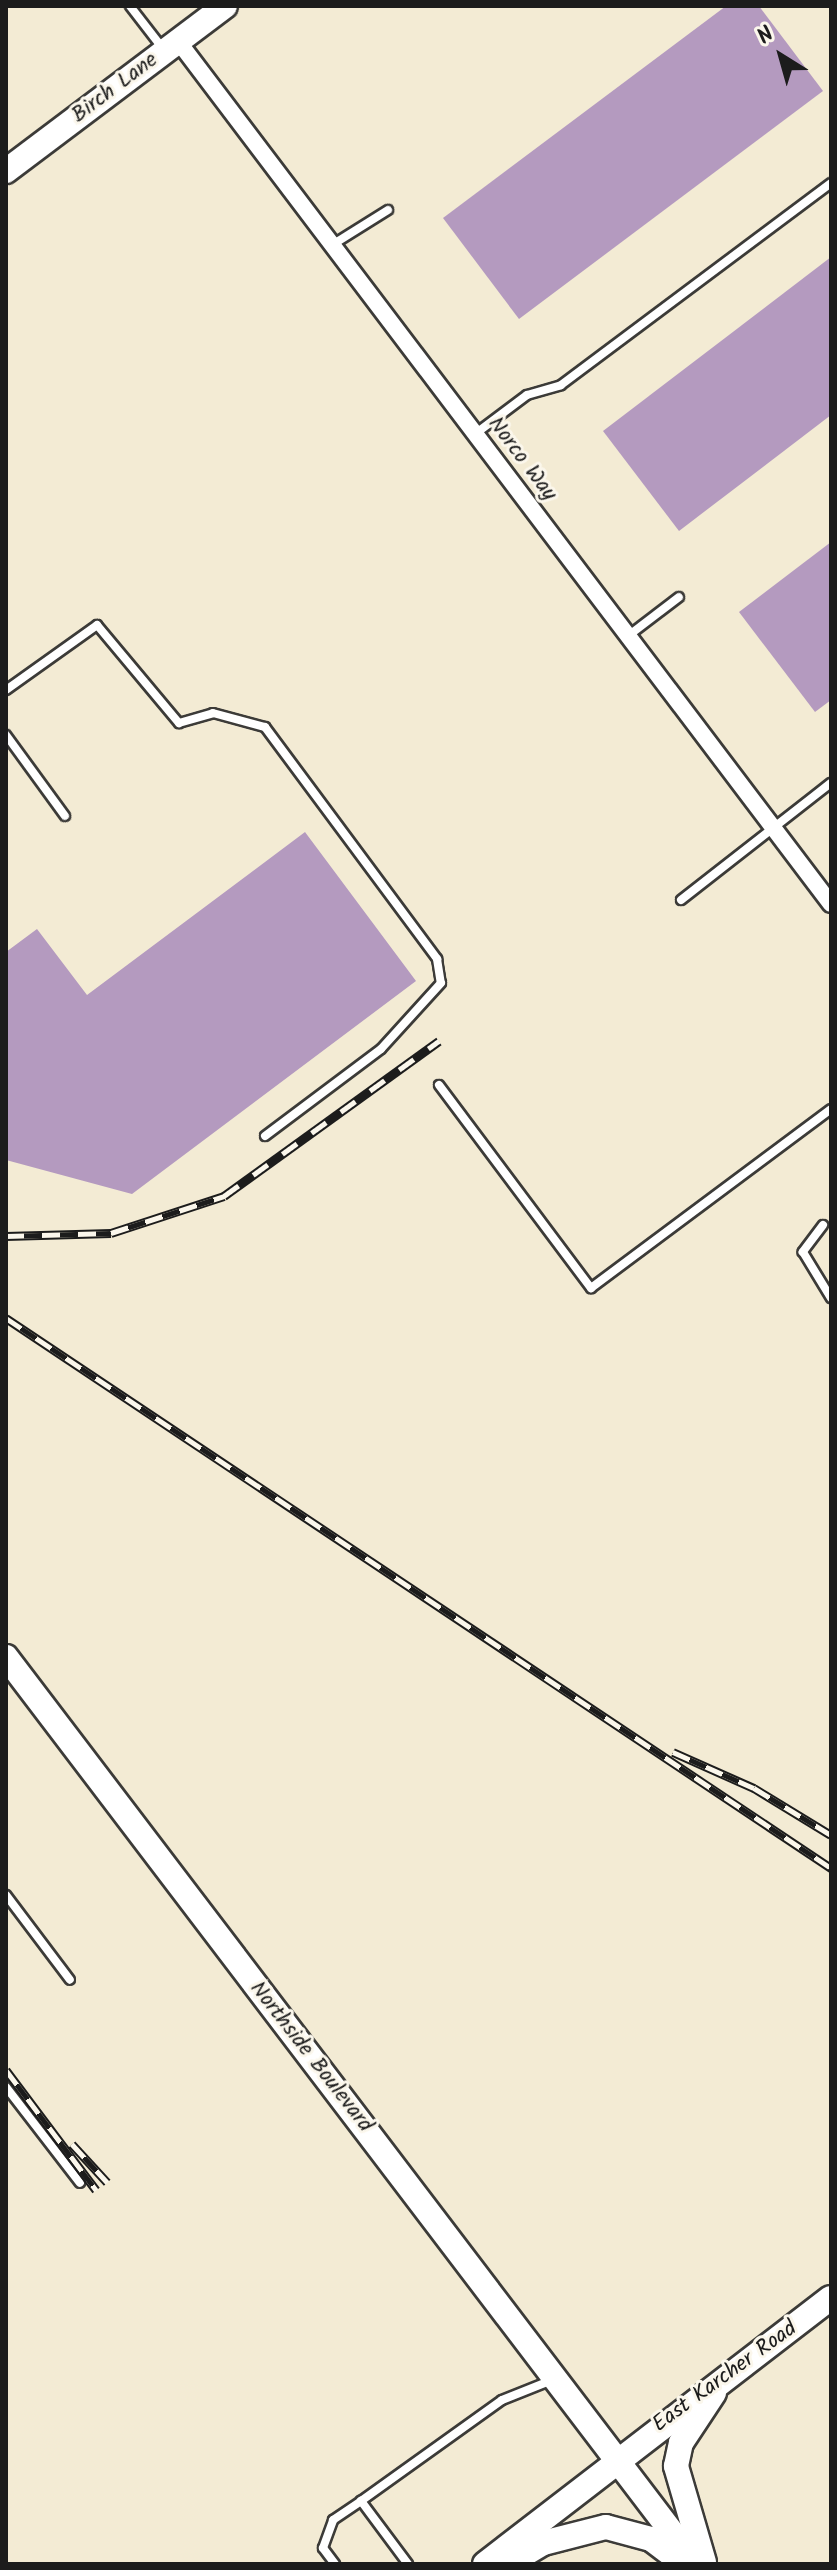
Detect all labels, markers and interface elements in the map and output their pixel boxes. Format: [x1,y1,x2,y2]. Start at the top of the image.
north arrow [741,16,821,96]
text: N [750,18,782,55]
street label: Birch Lane [67,47,163,129]
street label: Norco Way [482,412,562,506]
street label: Northside Boulevard [244,1976,378,2138]
street label: East Karcher Road [648,2316,802,2438]

